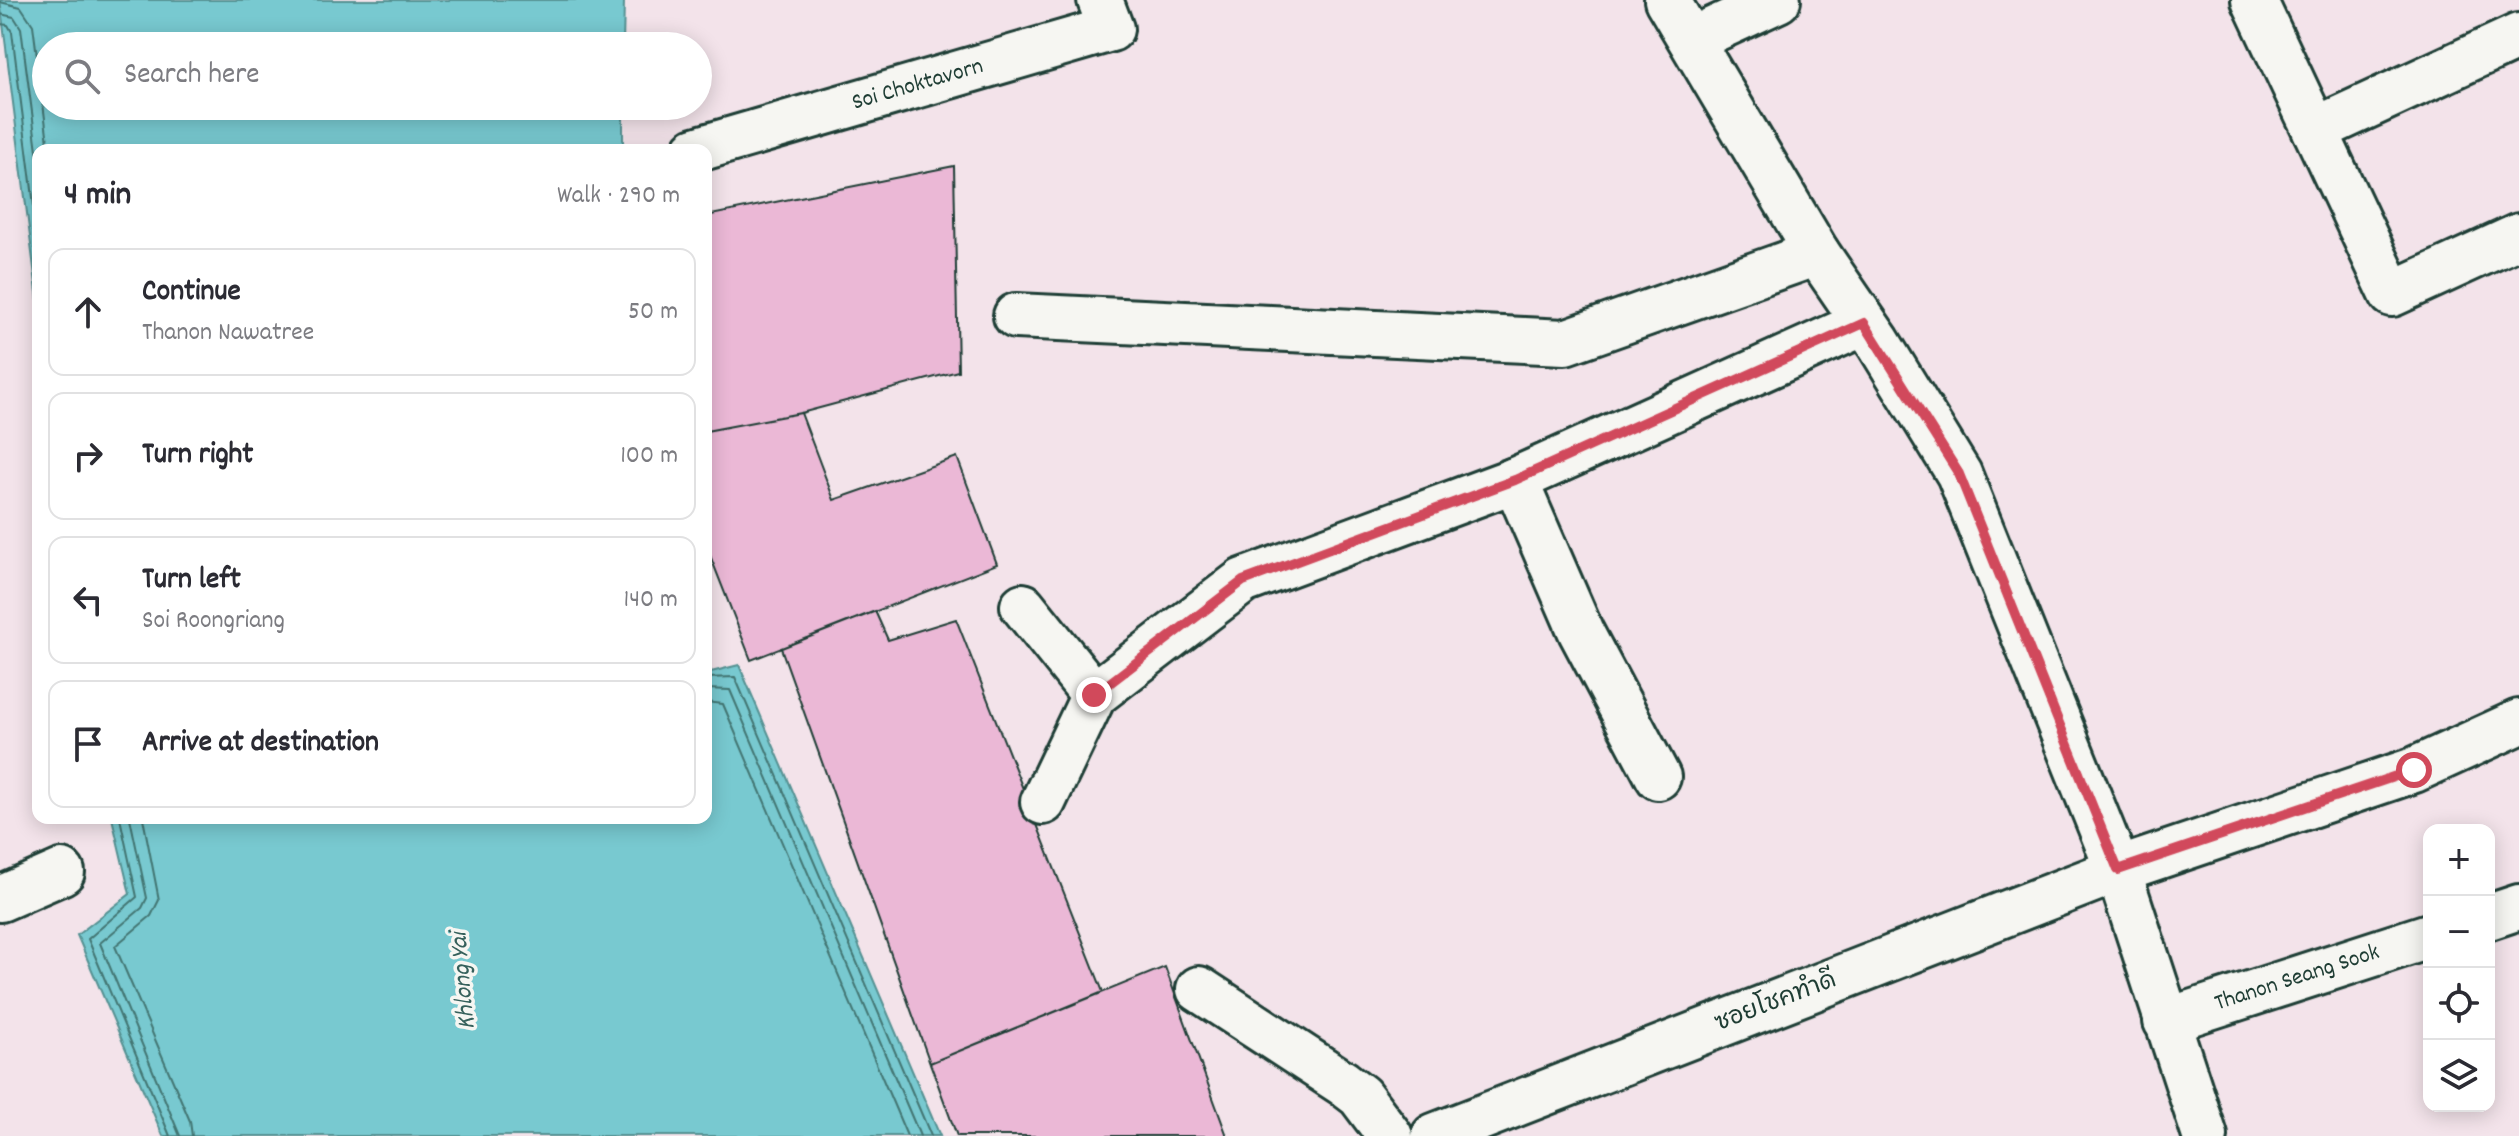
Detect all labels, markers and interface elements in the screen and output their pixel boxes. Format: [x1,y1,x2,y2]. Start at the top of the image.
search box [32,32,712,120]
street label: Soi Choktavorn [848,50,988,120]
icon: search [60,54,104,98]
text: Search here [124,55,260,98]
text: 4 min [64,172,131,221]
text: Walk · 290 m [557,178,680,215]
text: Continue [142,272,241,315]
icon: ahead [66,290,110,334]
text: 50 m [628,294,678,331]
text: Thanon Nawatree [142,315,314,352]
icon: right [66,434,110,478]
text: Turn right [142,435,253,478]
text: 100 m [620,438,678,475]
text: Turn left [142,560,241,603]
icon: left [66,578,110,622]
text: 140 m [624,582,678,619]
text: Soi Roongriang [142,603,285,640]
route end [1076,677,1112,713]
icon: arrive [66,722,110,766]
text: Arrive at destination [142,723,379,766]
route start [2396,752,2432,788]
map controls [2423,824,2495,1112]
button: + [2423,824,2495,896]
button: − [2423,896,2495,968]
water label: Khlong Yai [441,927,487,1031]
street label: Thanon Seang Sook [2210,936,2384,1021]
street label: ซอยโชคทำดี [1710,962,1842,1042]
button: locate [2423,968,2495,1040]
button: layers [2423,1040,2495,1112]

